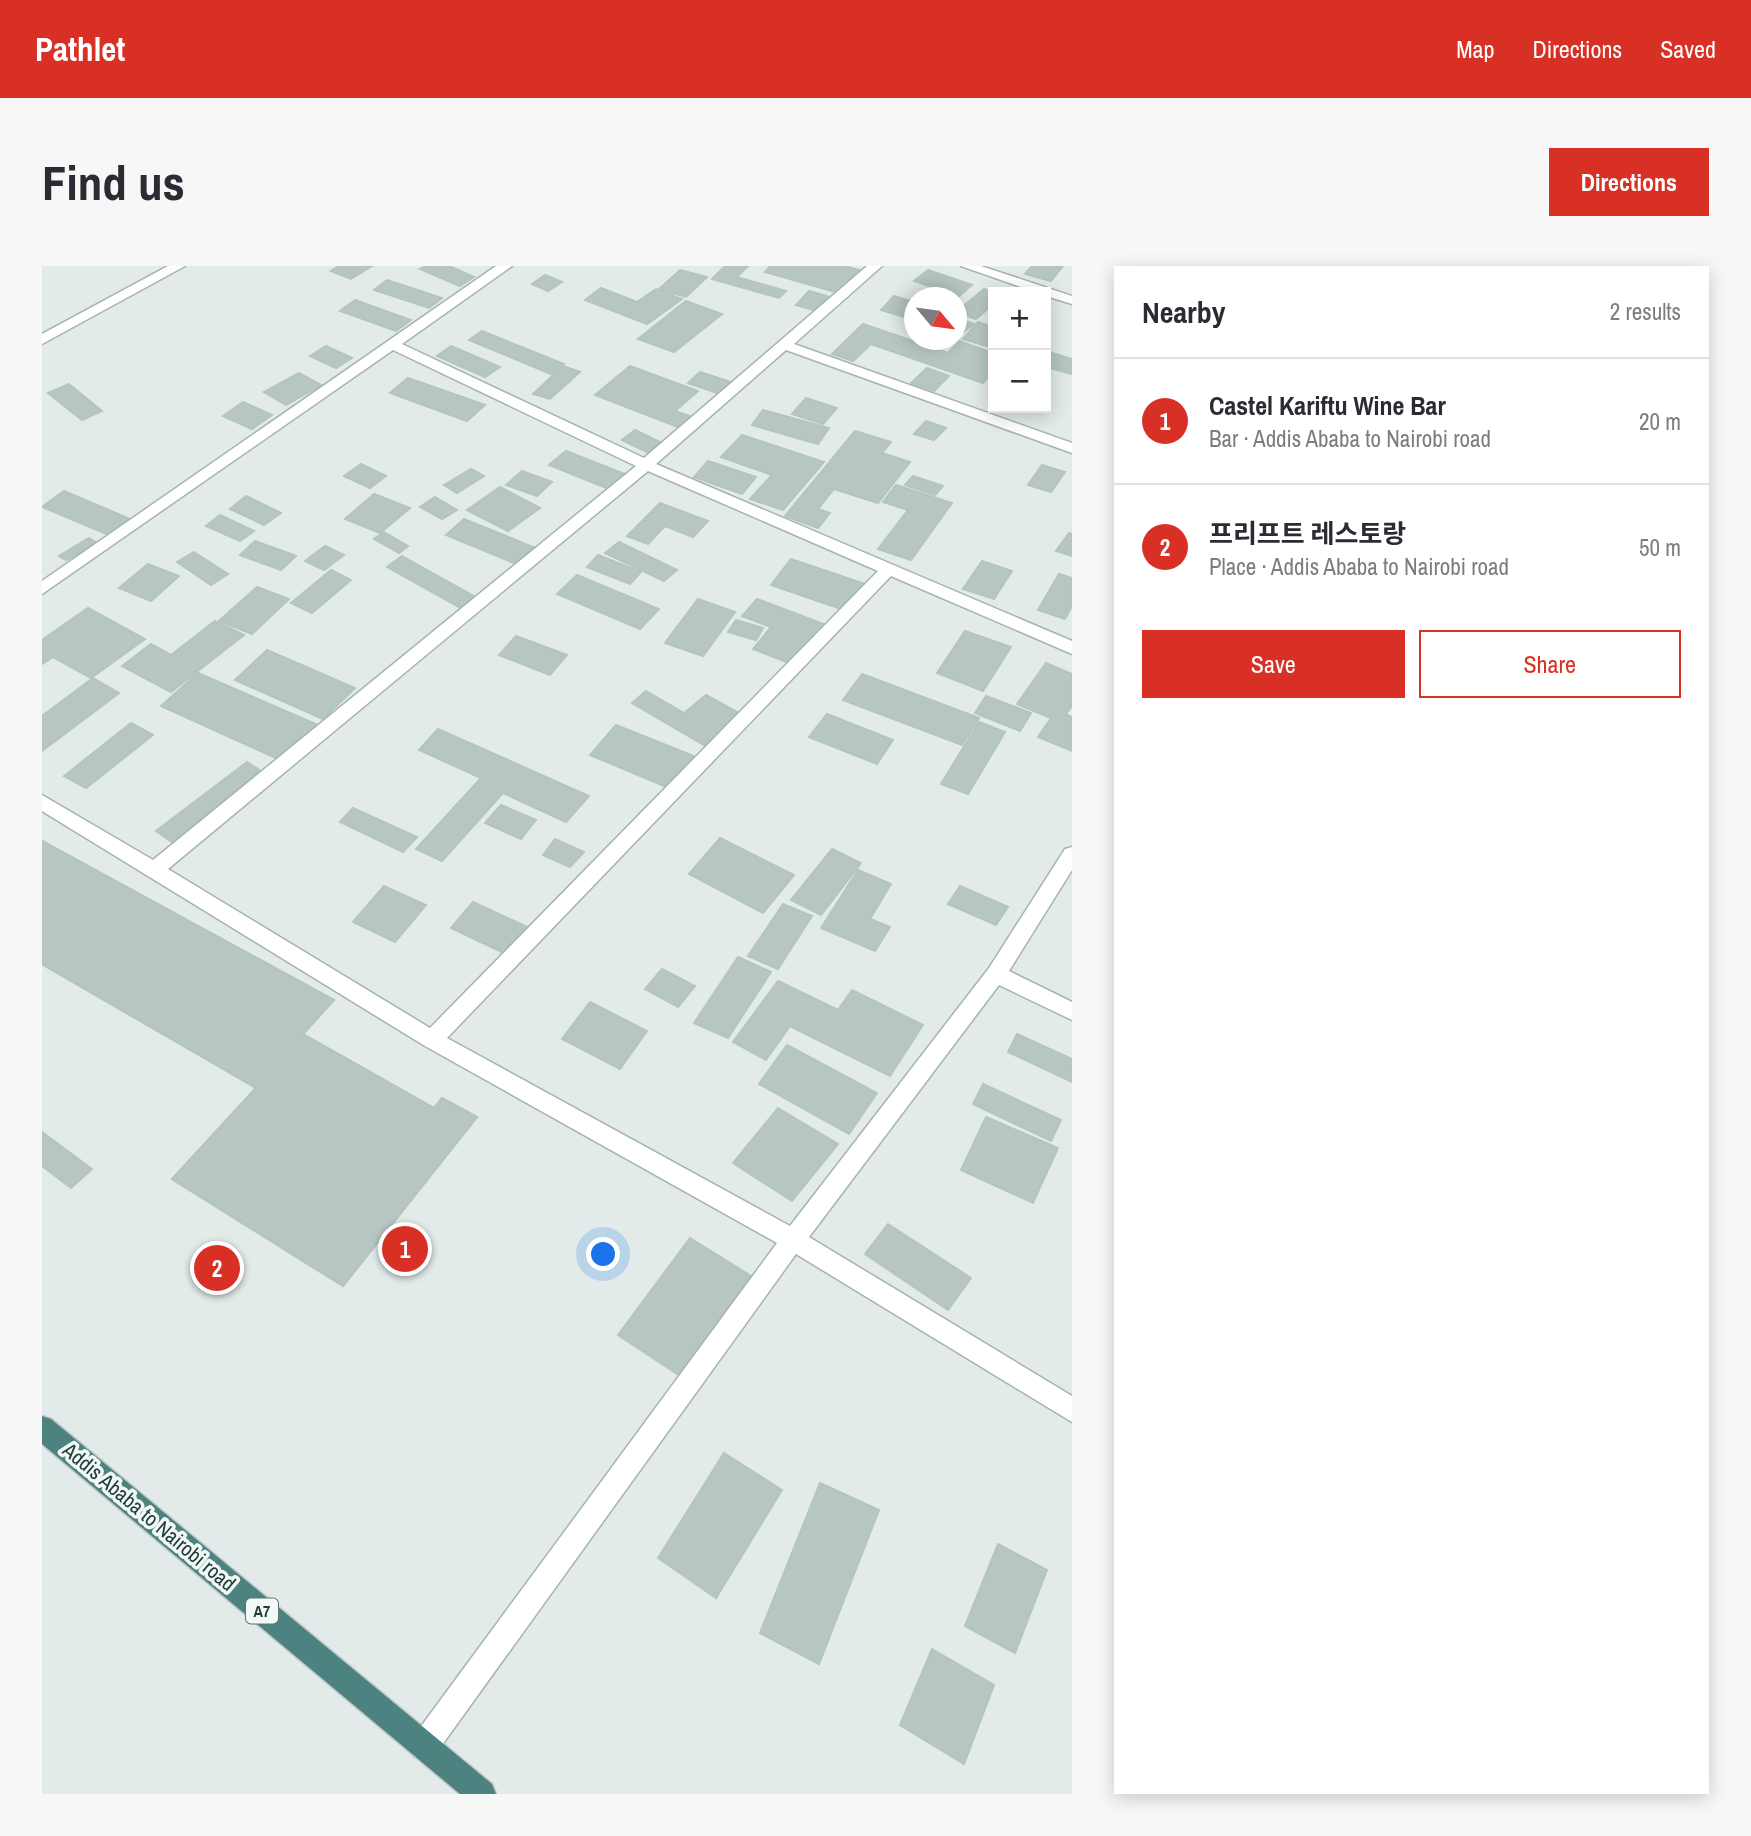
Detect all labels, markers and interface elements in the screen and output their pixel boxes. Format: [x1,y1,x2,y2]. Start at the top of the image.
text: Pathlet [35,27,125,71]
text: Map [1456,33,1494,65]
text: Directions [1532,33,1622,65]
text: Saved [1660,33,1716,65]
button: Directions [1549,148,1709,216]
text: Find us [42,149,185,215]
north arrow [904,287,967,350]
map controls [988,287,1051,413]
button: + [988,287,1051,350]
text: Nearby [1142,292,1225,332]
text: 2 results [1610,296,1681,327]
button: − [988,350,1051,413]
text: Castel Kariftu Wine Bar [1209,388,1446,423]
text: 1 [1160,406,1170,437]
text: 20 m [1639,406,1681,437]
text: Bar · Addis Ababa to Nairobi road [1209,423,1491,454]
text: 프리프트 레스토랑 [1209,516,1406,551]
text: 2 [1160,532,1170,563]
text: 50 m [1639,532,1681,563]
text: Place · Addis Ababa to Nairobi road [1209,551,1509,582]
button: Save [1142,630,1405,698]
button: Share [1419,630,1681,698]
pin: 1 [382,1223,428,1275]
your location [586,1237,620,1271]
pin: 2 [194,1242,240,1294]
street label: Addis Ababa to Nairobi road [56,1435,242,1598]
road number: A7 [246,1598,278,1624]

